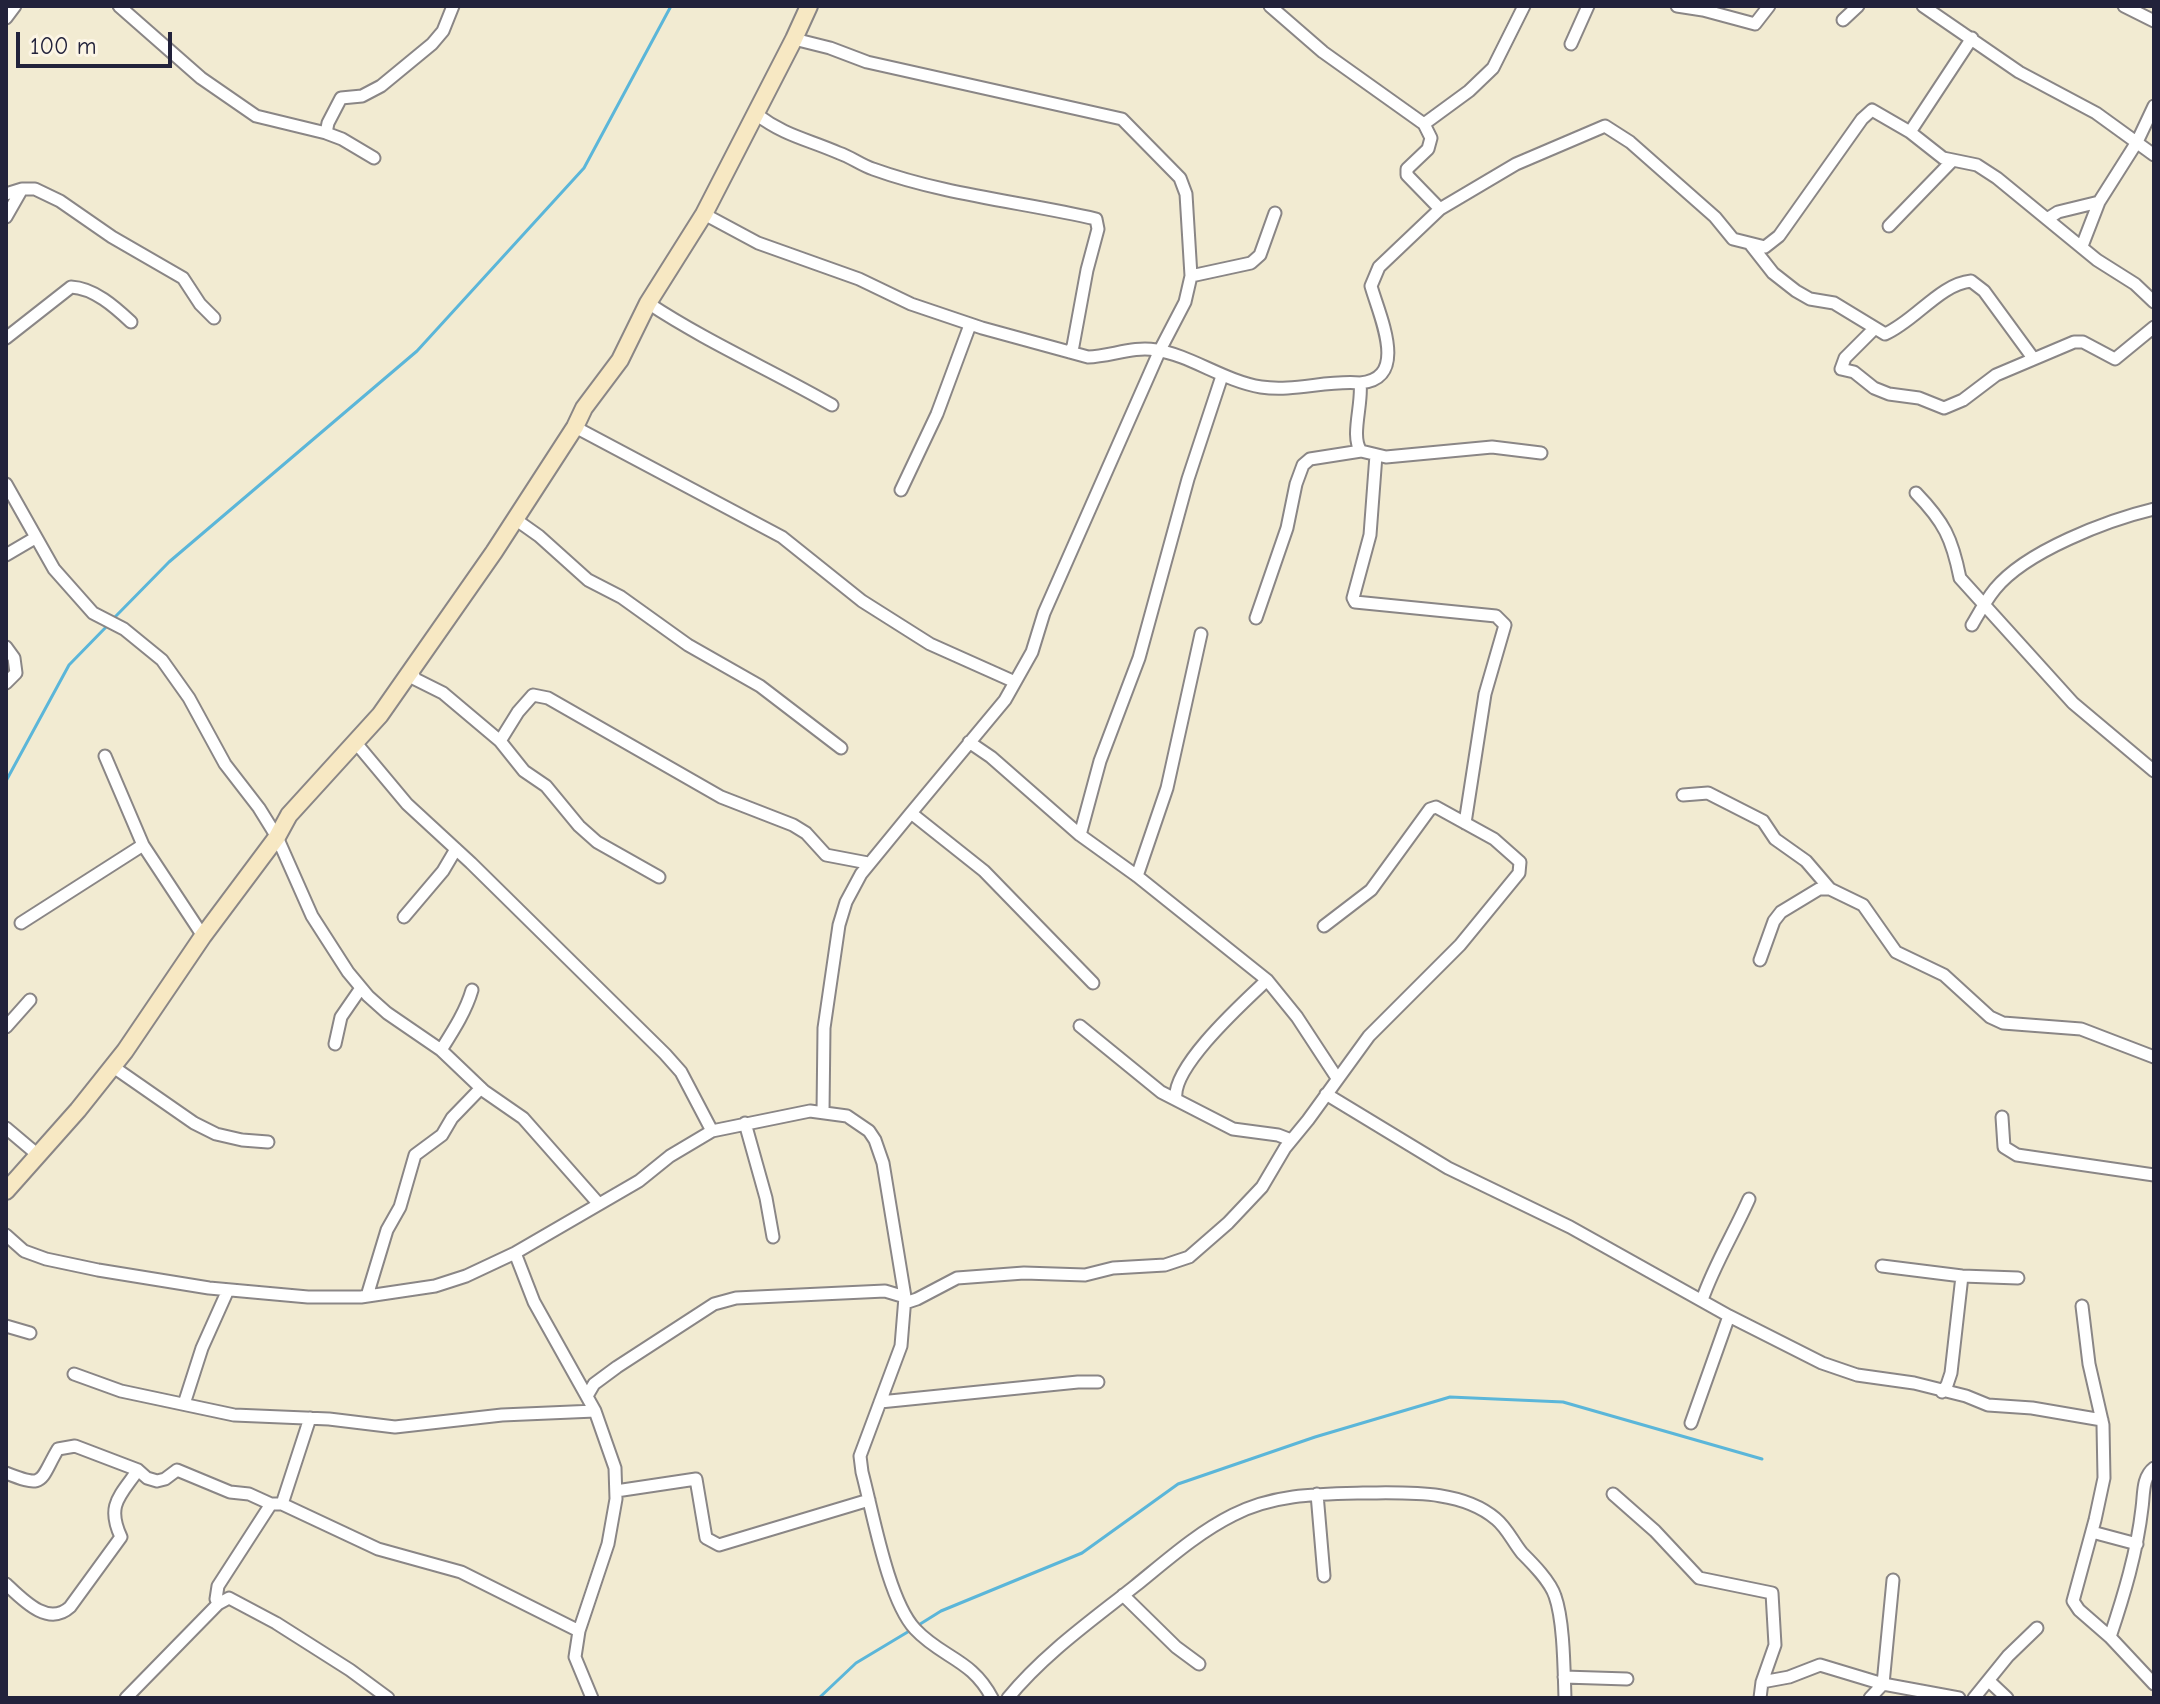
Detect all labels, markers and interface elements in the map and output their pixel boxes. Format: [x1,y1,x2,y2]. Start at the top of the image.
scale bar [20,16,176,66]
text: 100 m [30,32,97,60]

